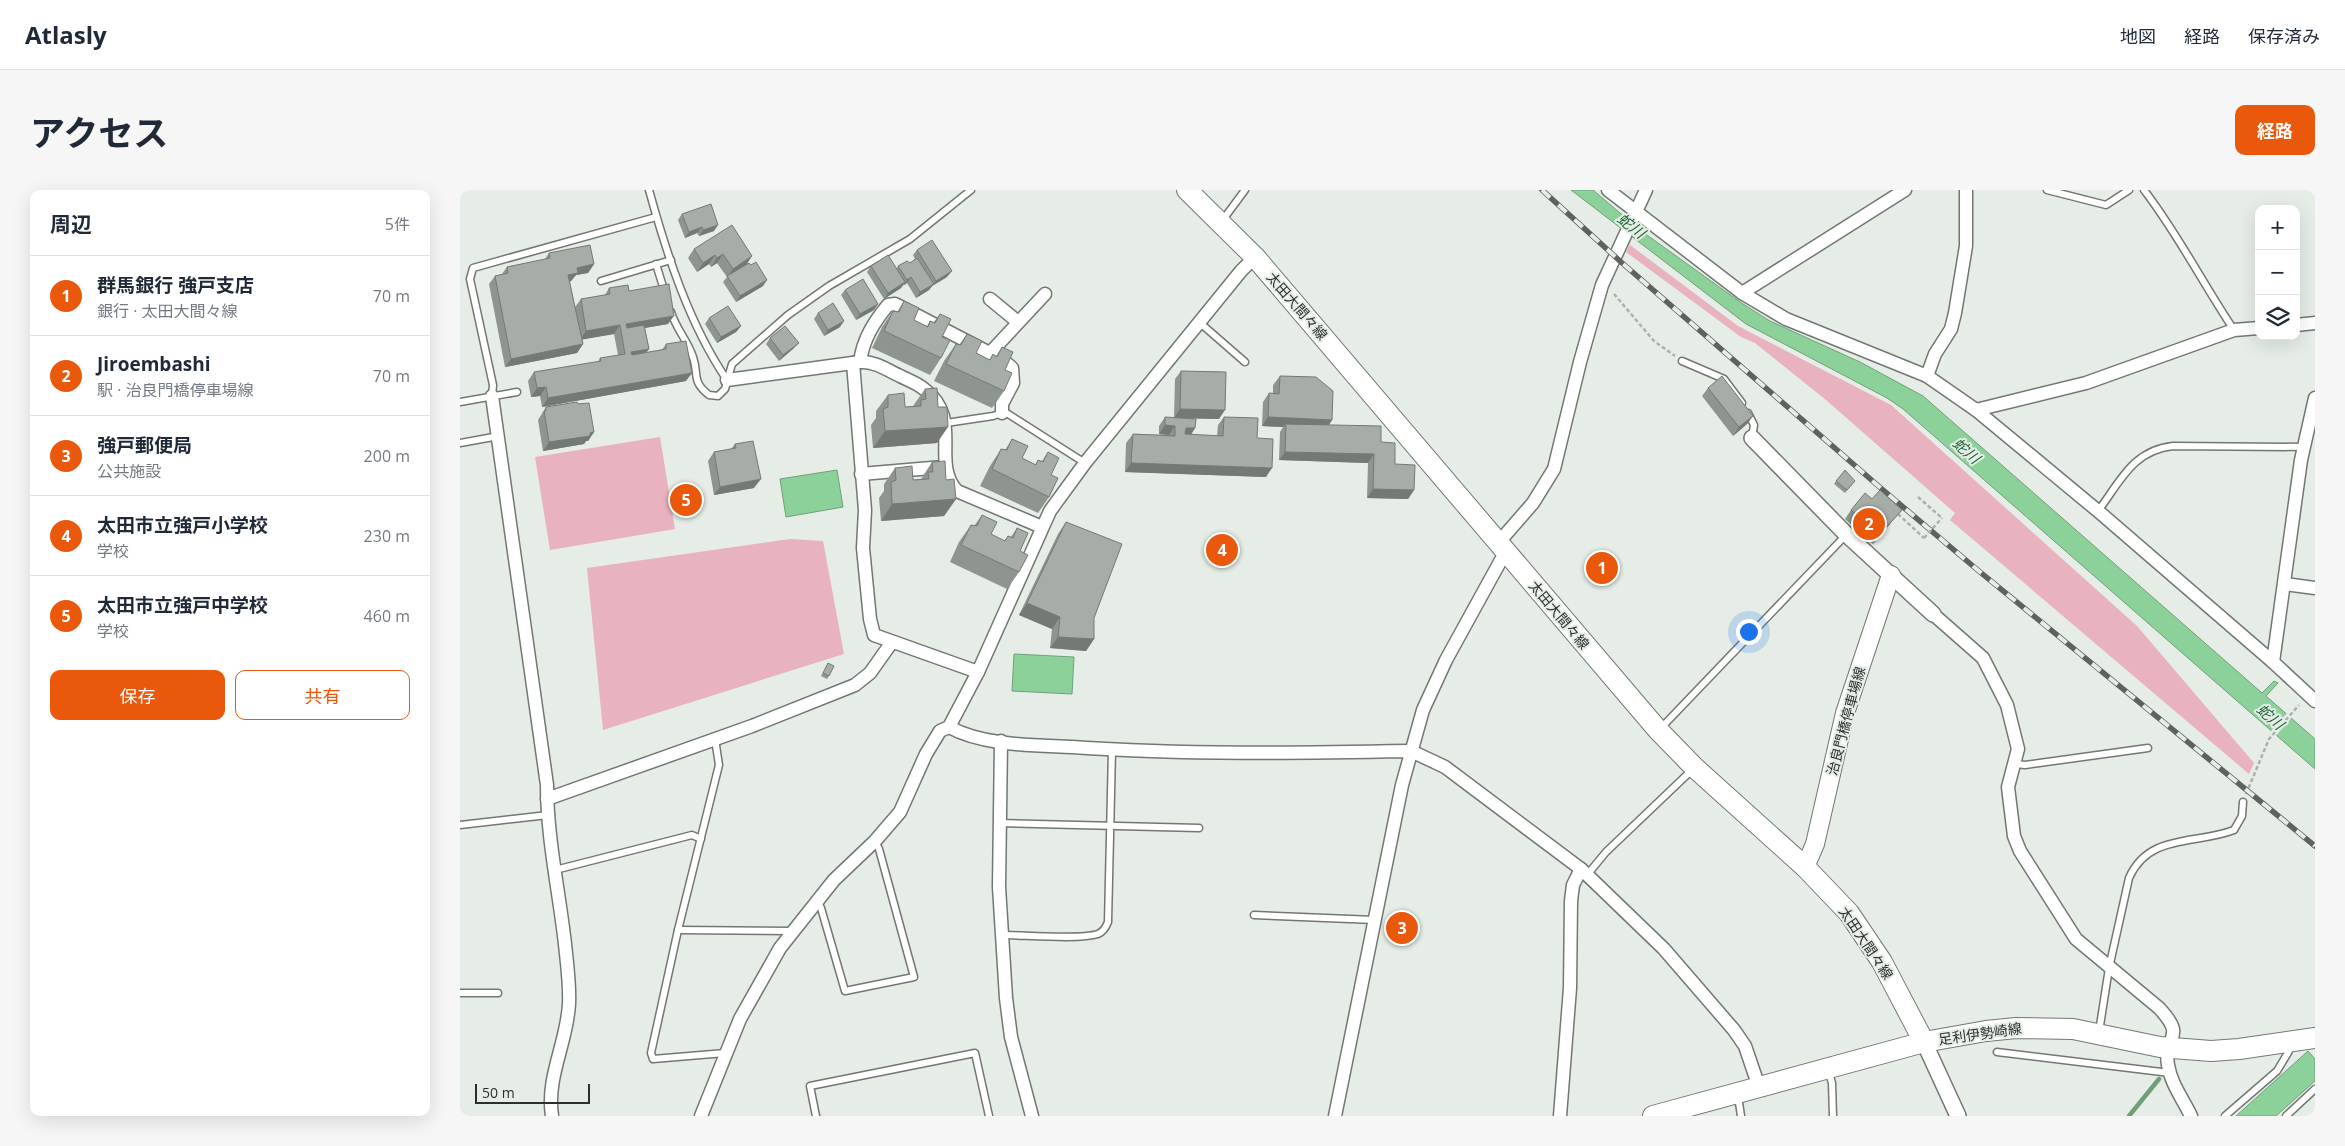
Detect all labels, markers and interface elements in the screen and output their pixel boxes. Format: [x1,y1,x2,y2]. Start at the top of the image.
text: Atlasly [25,18,107,51]
text: 地図 [2120,24,2156,48]
text: 経路 [2184,24,2220,48]
text: 保存済み [2248,24,2320,48]
button: 経路 [2235,105,2315,155]
text: アクセス [30,109,168,156]
map controls [2255,205,2300,340]
button: + [2255,205,2300,250]
water label: 蛇川 [1614,208,1651,244]
text: 周辺 [50,210,92,238]
text: 5件 [385,213,410,235]
button: − [2255,250,2300,295]
street label: 太田大間々線 [1263,268,1332,344]
text: 群馬銀行 強戸支店 [97,272,254,298]
text: 1 [61,285,71,307]
text: 70 m [373,285,410,307]
button: layers [2255,295,2300,340]
text: 銀行 · 太田大間々線 [97,300,238,322]
text: Jiroembashi [97,351,211,377]
text: 2 [61,365,71,387]
text: 70 m [373,365,410,387]
text: 駅 · 治良門橋停車場線 [97,379,254,401]
text: 強戸郵便局 [97,432,192,458]
water label: 蛇川 [1949,433,1986,469]
text: 3 [61,445,71,467]
text: 200 m [364,445,410,467]
text: 公共施設 [97,460,161,482]
pin: 5 [670,481,702,519]
pin: 2 [1853,505,1885,543]
text: 太田市立強戸小学校 [97,512,268,538]
text: 4 [61,525,71,547]
text: 230 m [364,525,410,547]
pin: 4 [1206,531,1238,569]
text: 学校 [97,540,129,562]
pin: 1 [1586,549,1618,587]
street label: 太田大間々線 [1525,576,1594,653]
text: 太田市立強戸中学校 [97,592,268,618]
text: 5 [61,605,71,627]
text: 460 m [364,605,410,627]
your location [1736,619,1762,645]
text: 学校 [97,620,129,642]
street label: 治良門橋停車場線 [1822,664,1869,777]
button: 保存 [50,670,225,720]
button: 共有 [235,670,410,720]
water label: 蛇川 [2253,699,2290,735]
street label: 太田大間々線 [1835,903,1898,983]
pin: 3 [1386,909,1418,947]
street label: 足利伊勢崎線 [1937,1018,2023,1049]
scale bar [475,1081,590,1104]
text: 50 m [482,1083,515,1102]

